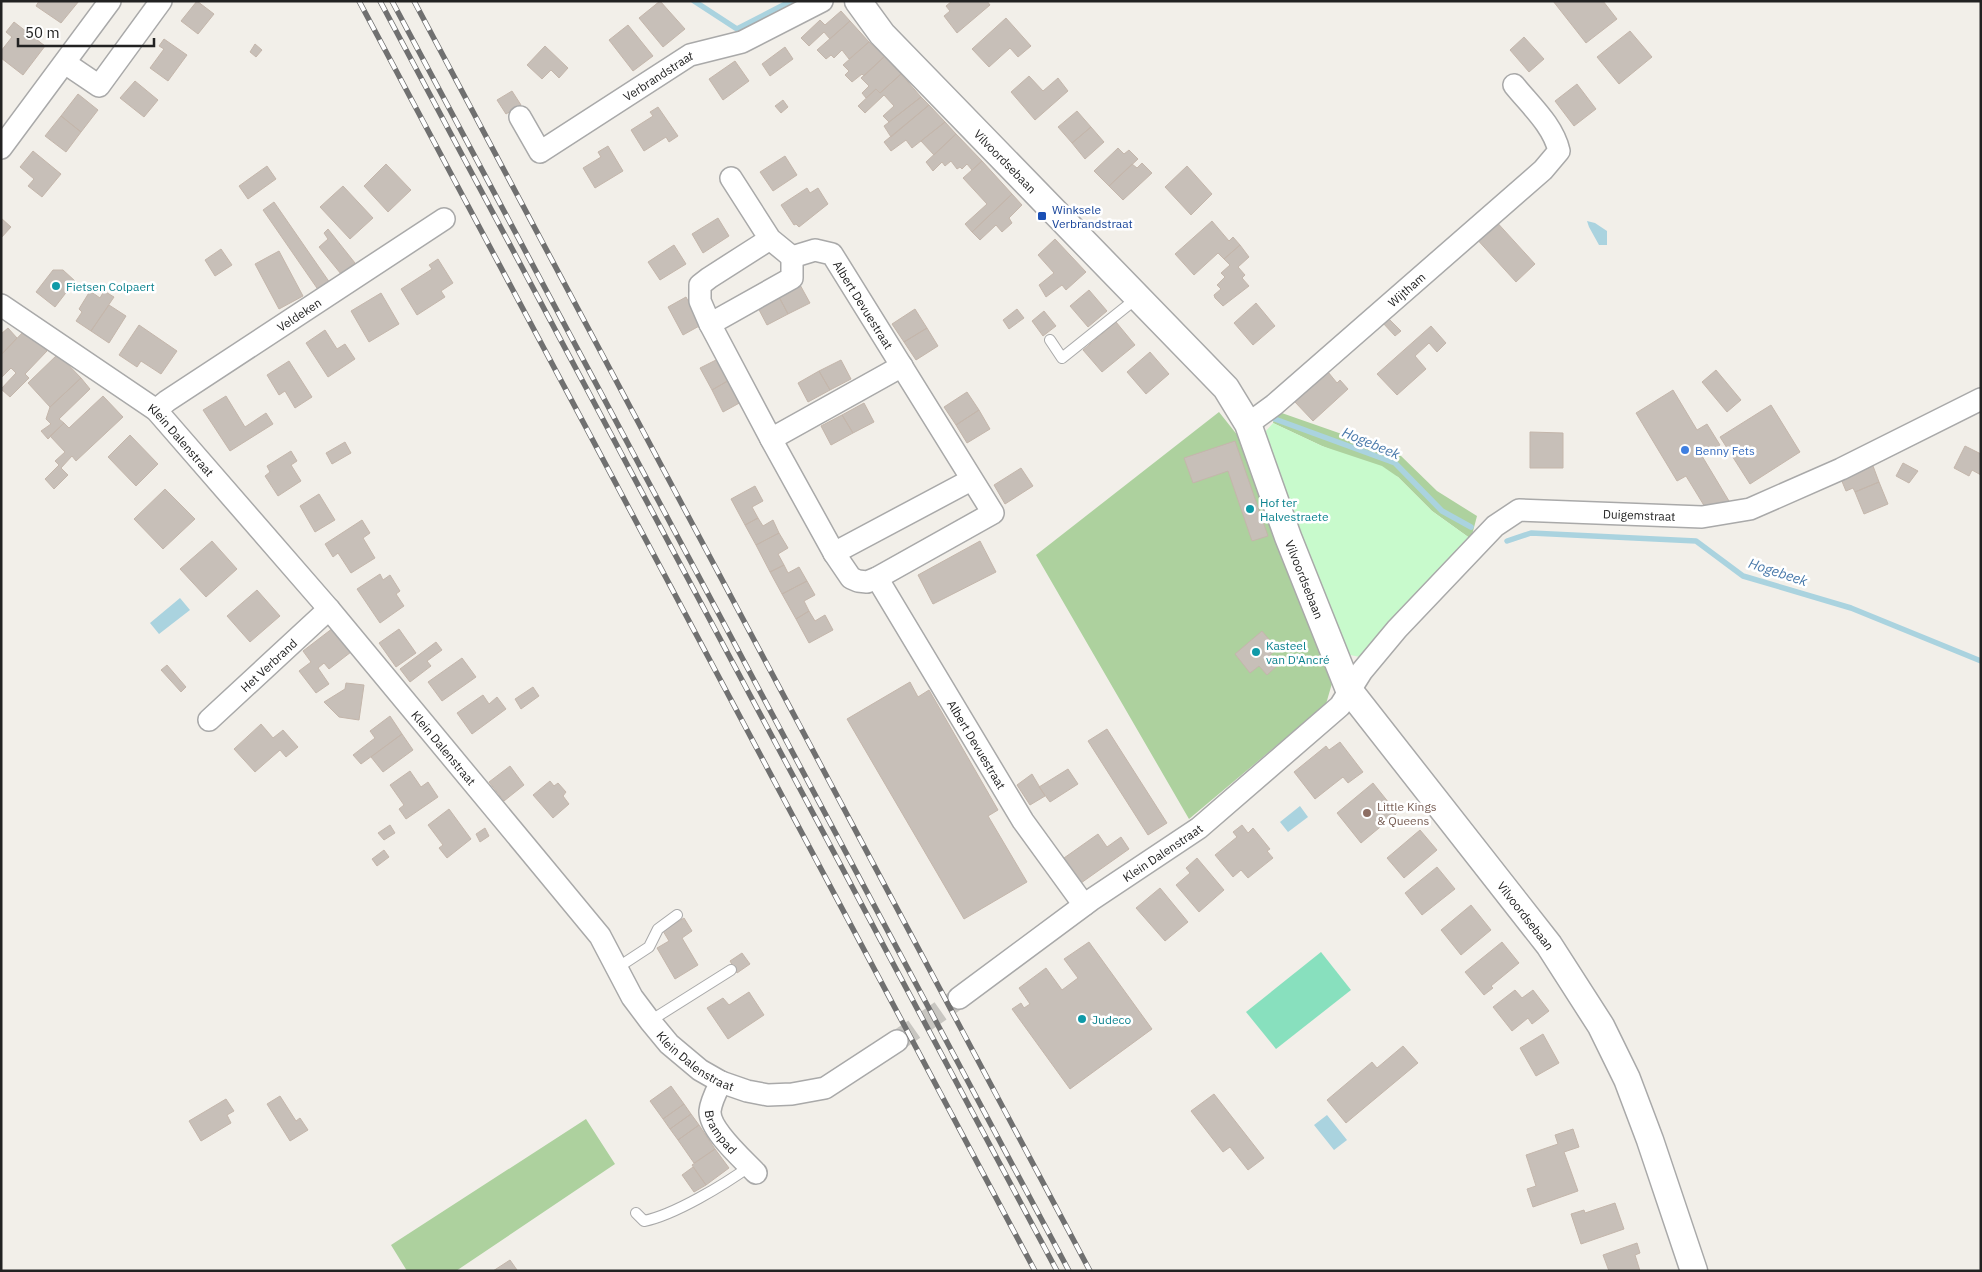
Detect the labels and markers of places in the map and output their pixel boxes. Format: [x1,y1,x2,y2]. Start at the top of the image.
place label: Winksele Verbrandstraat [1052,202,1133,231]
marker: Winksele Verbrandstraat [1036,210,1048,222]
place label: Fietsen Colpaert [66,279,155,294]
marker: Fietsen Colpaert [50,280,62,292]
place label: Benny Fets [1695,443,1755,458]
marker: Benny Fets [1679,444,1691,456]
place label: Hof ter Halvestraete [1260,495,1329,524]
marker: Hof ter Halvestraete [1244,503,1256,515]
place label: Kasteel van D'Ancré [1266,638,1330,667]
marker: Kasteel van D'Ancré [1250,646,1262,658]
place label: Little Kings & Queens [1377,799,1437,828]
marker: Little Kings & Queens [1361,807,1373,819]
place label: Judeco [1092,1012,1131,1027]
marker: Judeco [1076,1013,1088,1025]

